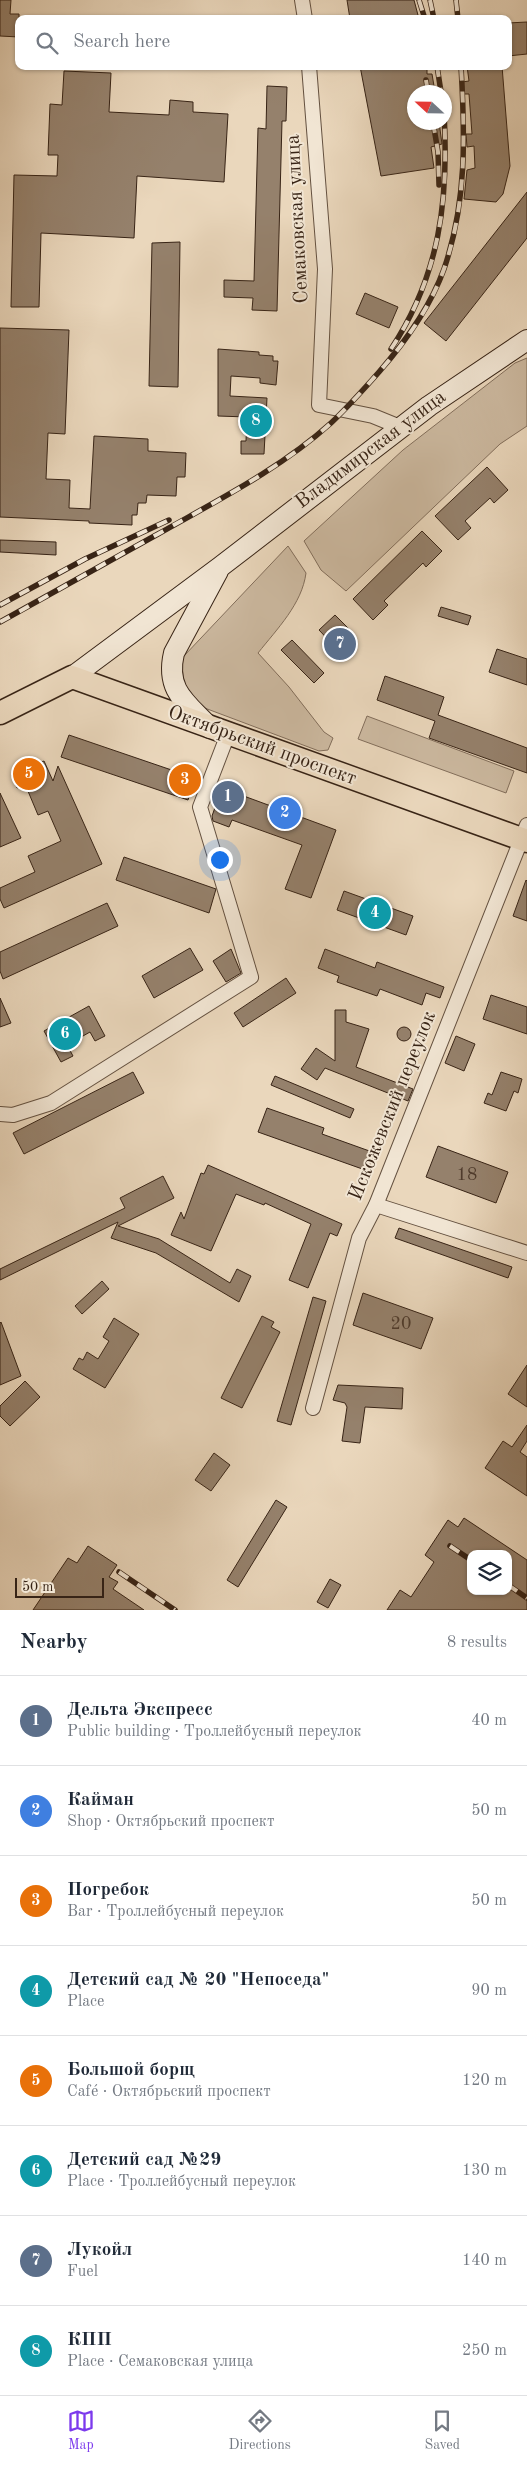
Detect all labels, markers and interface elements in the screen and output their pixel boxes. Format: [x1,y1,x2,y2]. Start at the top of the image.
search box [15,15,512,70]
icon: search [33,29,61,57]
text: Search here [73,33,170,52]
north arrow [407,85,452,130]
street label: Семаковская улица [284,134,312,304]
street label: Владимирская улица [292,387,450,513]
pin: 8 [240,402,272,440]
pin: 7 [324,625,356,663]
street label: Октябрьский проспект [165,703,359,789]
pin: 5 [13,755,45,793]
pin: 3 [169,761,201,799]
pin: 1 [212,778,244,816]
pin: 2 [269,794,301,832]
your location [207,847,233,873]
pin: 4 [359,894,391,932]
street label: Искожевский переулок [346,1008,440,1204]
pin: 6 [49,1015,81,1053]
house number: 18 [457,1166,477,1184]
house number: 20 [391,1315,411,1333]
map controls [467,1550,512,1595]
button: layers [467,1550,512,1595]
scale bar [15,1575,104,1598]
text: 50 m [22,1580,53,1594]
text: Nearby [20,1632,88,1653]
text: 8 results [447,1635,507,1651]
text: Дельта Экспресс [67,1701,213,1720]
text: 1 [31,1713,41,1729]
text: 40 m [471,1713,507,1729]
text: Public building · Троллейбусный переулок [67,1724,362,1740]
text: Кайман [67,1791,134,1810]
text: 2 [31,1803,41,1819]
text: 50 m [471,1803,507,1819]
text: Shop · Октябрьский проспект [67,1814,274,1830]
text: Погребок [67,1881,149,1900]
text: 3 [31,1893,41,1909]
text: 50 m [471,1893,507,1909]
text: Bar · Троллейбусный переулок [67,1904,284,1920]
text: Детский сад № 20 "Непоседа" [67,1971,329,1990]
text: 4 [31,1983,41,1999]
text: 90 m [471,1983,507,1999]
text: Place [67,1994,104,2010]
text: Большой борщ [67,2061,195,2080]
text: 5 [31,2073,41,2089]
text: 120 m [462,2073,507,2089]
text: Café · Октябрьский проспект [67,2084,271,2100]
text: Детский сад №29 [67,2151,221,2170]
text: 6 [31,2163,41,2179]
text: 130 m [462,2163,507,2179]
text: Place · Троллейбусный переулок [67,2174,296,2190]
text: Лукойл [67,2241,132,2260]
text: 7 [31,2253,41,2269]
text: 140 m [462,2253,507,2269]
text: Fuel [67,2264,98,2280]
text: КПП [67,2331,112,2350]
text: 8 [31,2343,41,2359]
text: 250 m [462,2343,507,2359]
text: Place · Семаковская улица [67,2354,253,2370]
tab: Map [67,2407,95,2454]
tab: Directions [229,2407,291,2454]
tab: Saved [424,2407,460,2454]

